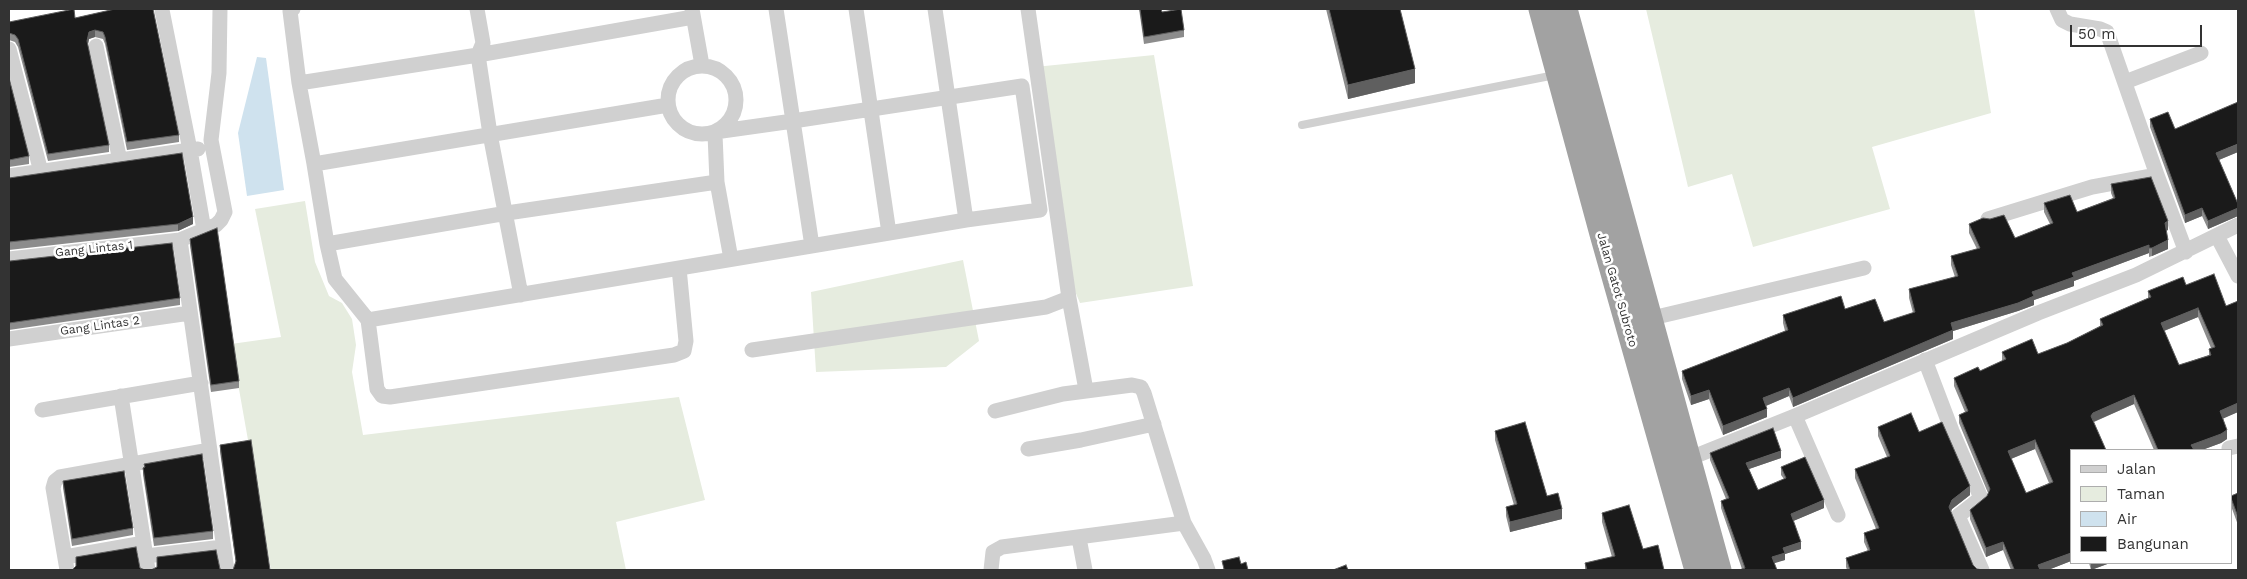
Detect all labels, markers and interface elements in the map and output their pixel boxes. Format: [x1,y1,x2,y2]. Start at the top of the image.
scale bar [2072,15,2204,47]
text: 50 m [2078,25,2115,43]
street label: Jalan Gatot Subroto [1594,231,1640,349]
street label: Gang Lintas 1 [54,238,134,260]
street label: Gang Lintas 2 [59,313,141,339]
legend [2070,449,2232,564]
text: Jalan [2117,460,2156,478]
text: Taman [2117,485,2165,503]
text: Air [2117,510,2137,528]
text: Bangunan [2117,535,2189,553]

